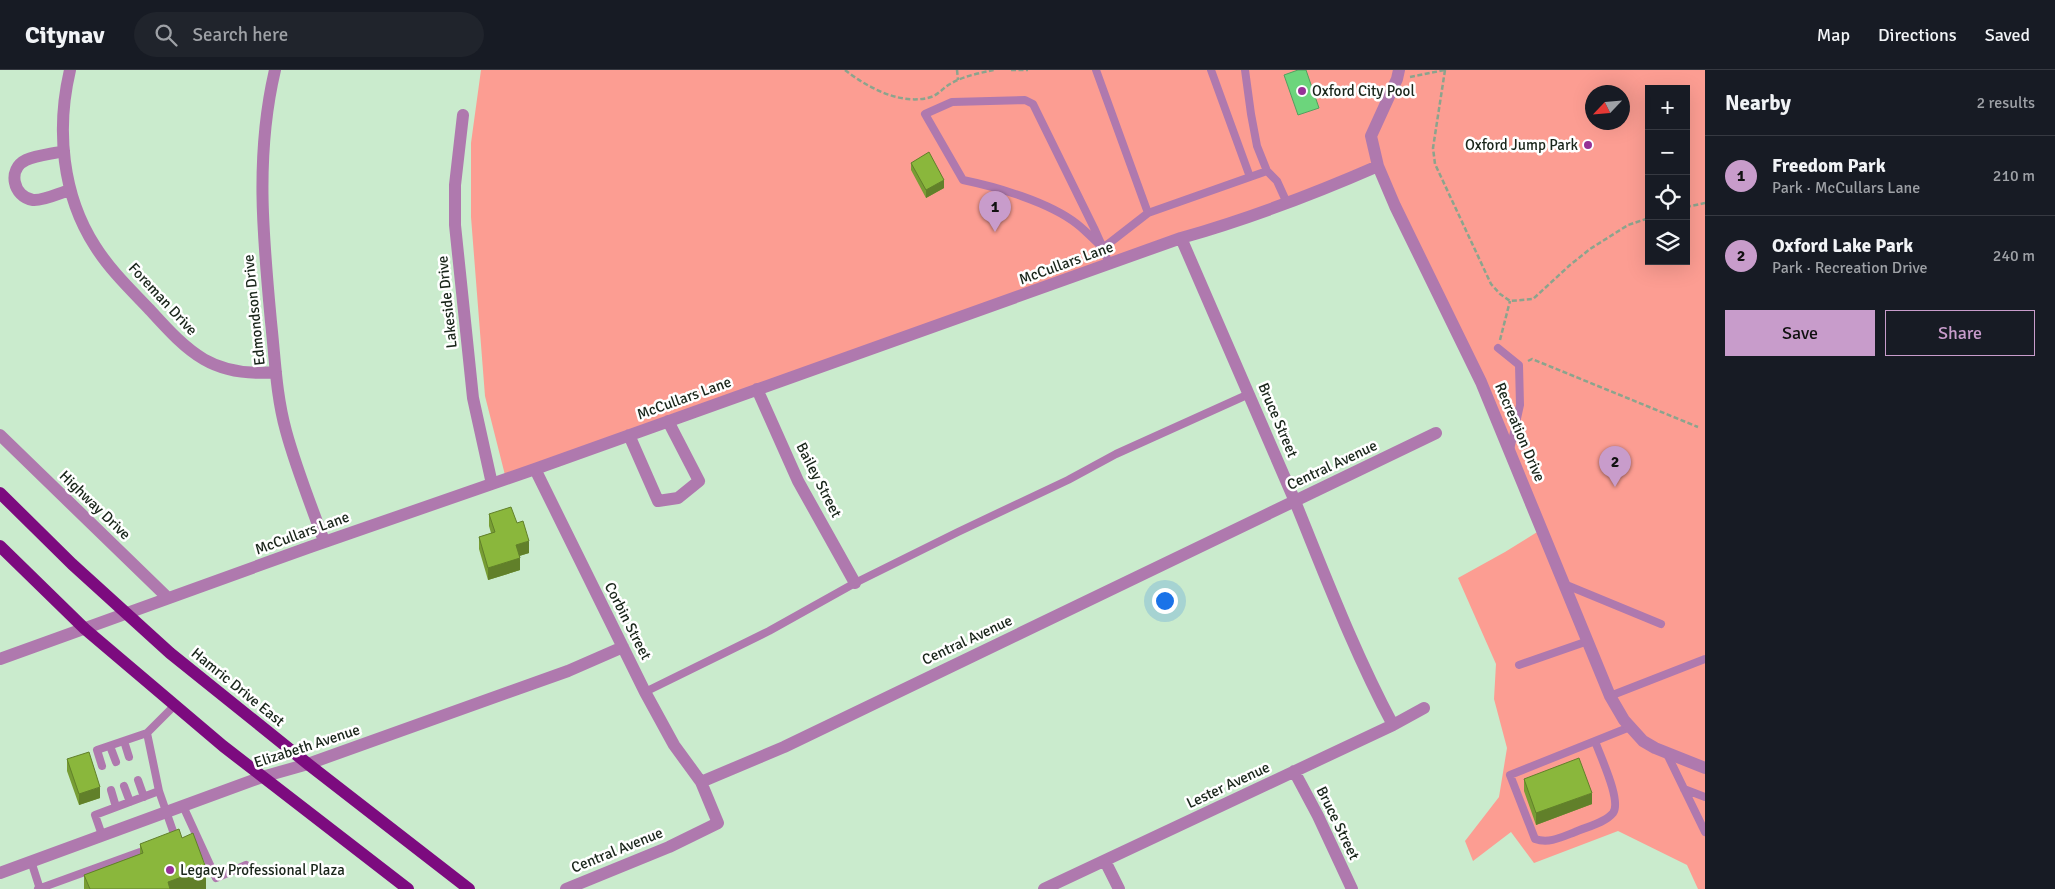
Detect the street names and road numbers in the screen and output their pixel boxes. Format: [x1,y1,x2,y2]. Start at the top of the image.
street label: McCullars Lane [1016,238,1116,288]
street label: Edmondson Drive [239,254,269,366]
street label: Lakeside Drive [433,255,461,349]
street label: Foreman Drive [125,259,201,339]
street label: McCullars Lane [634,373,734,423]
street label: Bruce Street [1254,380,1302,460]
street label: Recreation Drive [1491,380,1549,484]
street label: Central Avenue [1284,436,1380,494]
street label: Bailey Street [792,439,846,521]
street label: Highway Drive [56,467,134,543]
street label: McCullars Lane [252,508,352,558]
street label: Corbin Street [601,579,655,663]
street label: Central Avenue [919,611,1015,669]
street label: Hamric Drive East [188,644,288,730]
street label: Elizabeth Avenue [252,720,362,772]
street label: Lester Avenue [1183,758,1273,812]
street label: Bruce Street [1313,783,1363,863]
street label: Central Avenue [568,823,666,877]

